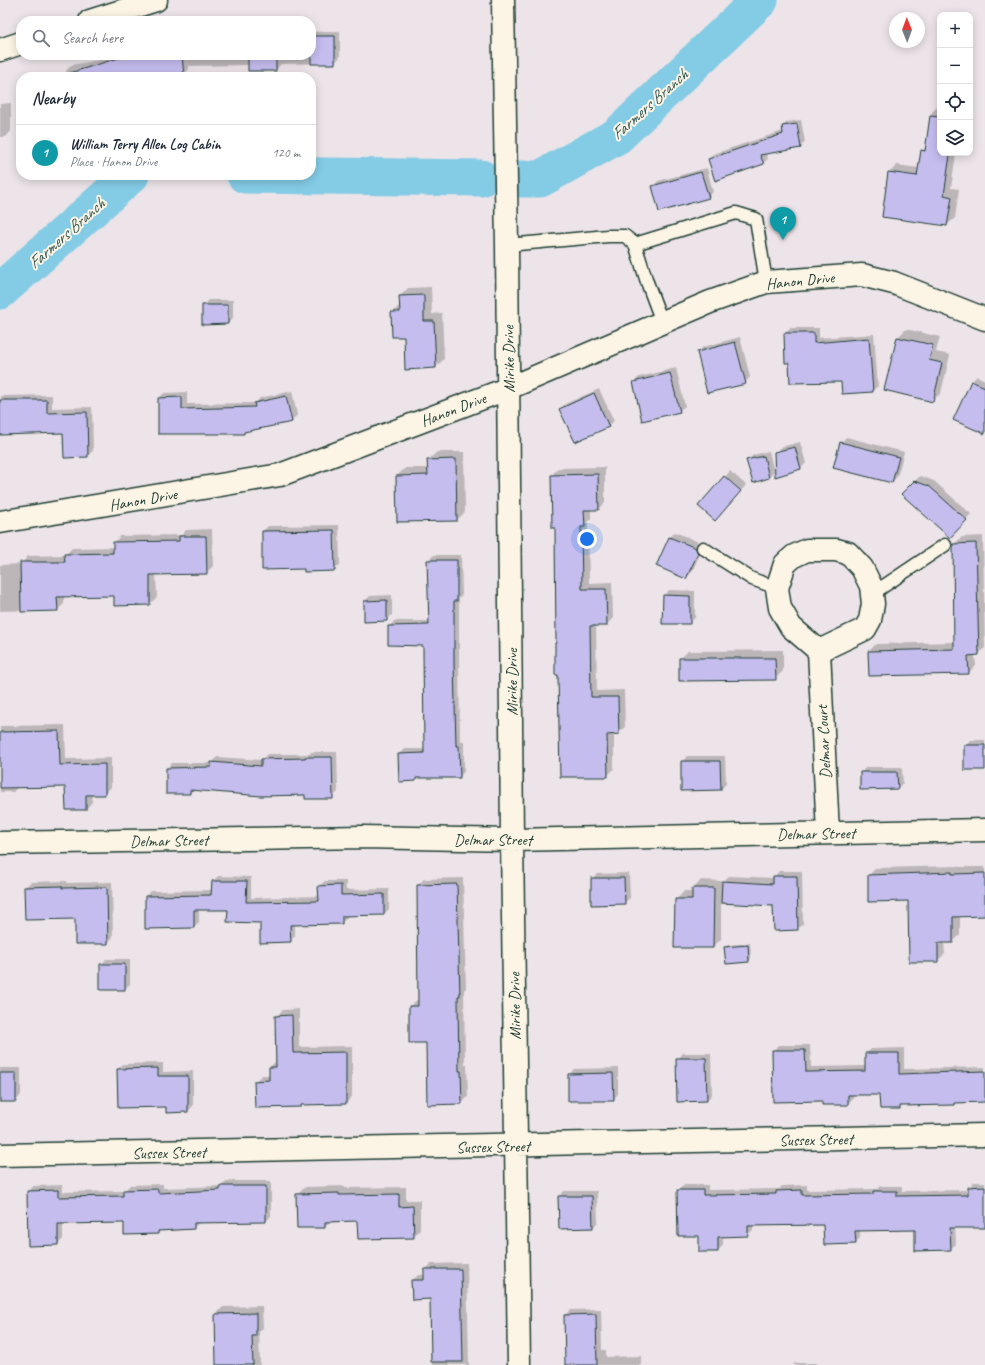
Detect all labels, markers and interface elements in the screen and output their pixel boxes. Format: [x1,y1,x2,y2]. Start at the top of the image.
north arrow [889,12,925,48]
map controls [937,12,973,156]
button: + [937,12,973,48]
search box [16,16,316,60]
icon: search [30,27,52,49]
text: Search here [62,29,123,48]
button: − [937,48,973,84]
water label: Farmers Branch [607,64,693,144]
button: locate [937,84,973,120]
text: Nearby [32,88,75,109]
button: layers [937,120,973,156]
text: William Terry Allen Log Cabin [70,135,221,154]
text: 1 [42,145,48,161]
text: 120 m [272,145,300,161]
text: Place · Hanon Drive [70,154,157,170]
water label: Farmers Branch [24,193,110,273]
pin: 1 [770,207,796,240]
street label: Hanon Drive [765,267,837,295]
street label: Mirike Drive [498,324,520,393]
street label: Hanon Drive [418,388,491,432]
street label: Hanon Drive [108,484,180,516]
your location [577,529,597,549]
street label: Mirike Drive [502,647,522,716]
street label: Delmar Court [812,703,836,779]
street label: Delmar Street [777,823,858,845]
street label: Delmar Street [130,830,211,852]
street label: Delmar Street [454,830,535,850]
street label: Mirike Drive [504,971,526,1040]
street label: Sussex Street [779,1129,856,1151]
street label: Sussex Street [456,1136,533,1158]
street label: Sussex Street [132,1142,209,1164]

